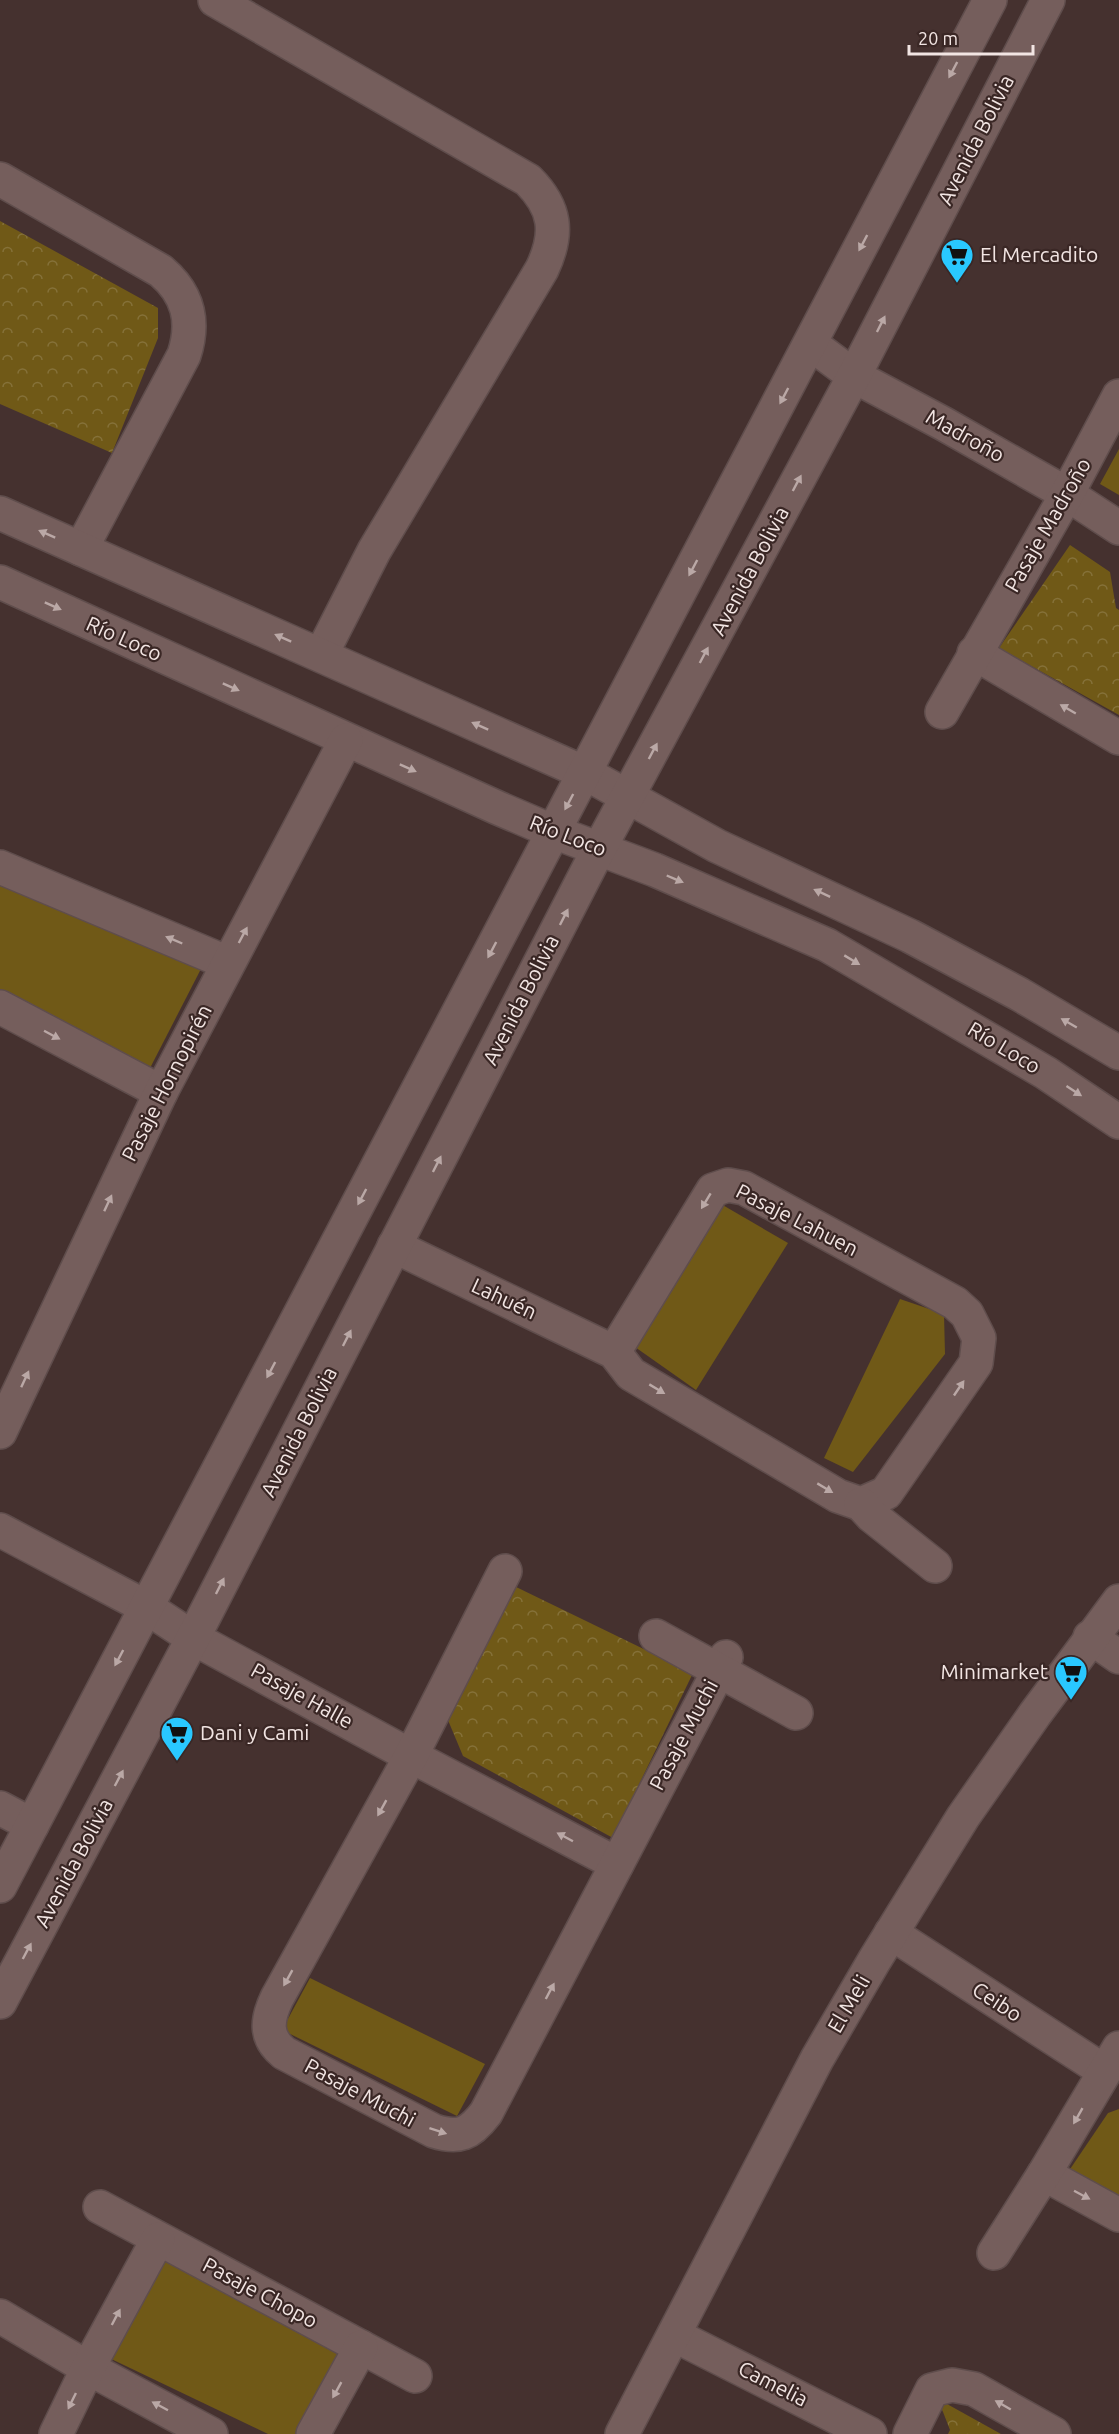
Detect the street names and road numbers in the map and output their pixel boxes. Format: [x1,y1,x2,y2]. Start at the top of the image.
street label: Avenida Bolivia [932,71,1018,208]
street label: Madroño [922,404,1009,466]
street label: Pasaje Madroño [999,453,1095,596]
street label: Avenida Bolivia [705,502,793,639]
street label: Río Loco [83,611,166,665]
street label: Río Loco [527,809,610,861]
street label: Avenida Bolivia [477,931,563,1068]
street label: Pasaje Hornopirén [116,1000,216,1165]
street label: Río Loco [964,1016,1045,1078]
street label: Pasaje Lahuen [732,1178,862,1260]
street label: Lahuén [468,1273,541,1324]
street label: Avenida Bolivia [255,1363,341,1500]
street label: Pasaje Halle [247,1657,358,1733]
street label: Pasaje Muchi [644,1675,722,1794]
street label: Avenida Bolivia [29,1794,117,1931]
street label: El Meli [822,1970,874,2037]
street label: Ceibo [968,1976,1027,2026]
street label: Pasaje Muchi [301,2053,420,2131]
street label: Pasaje Chopo [199,2252,322,2332]
street label: Camelia [735,2355,812,2411]

